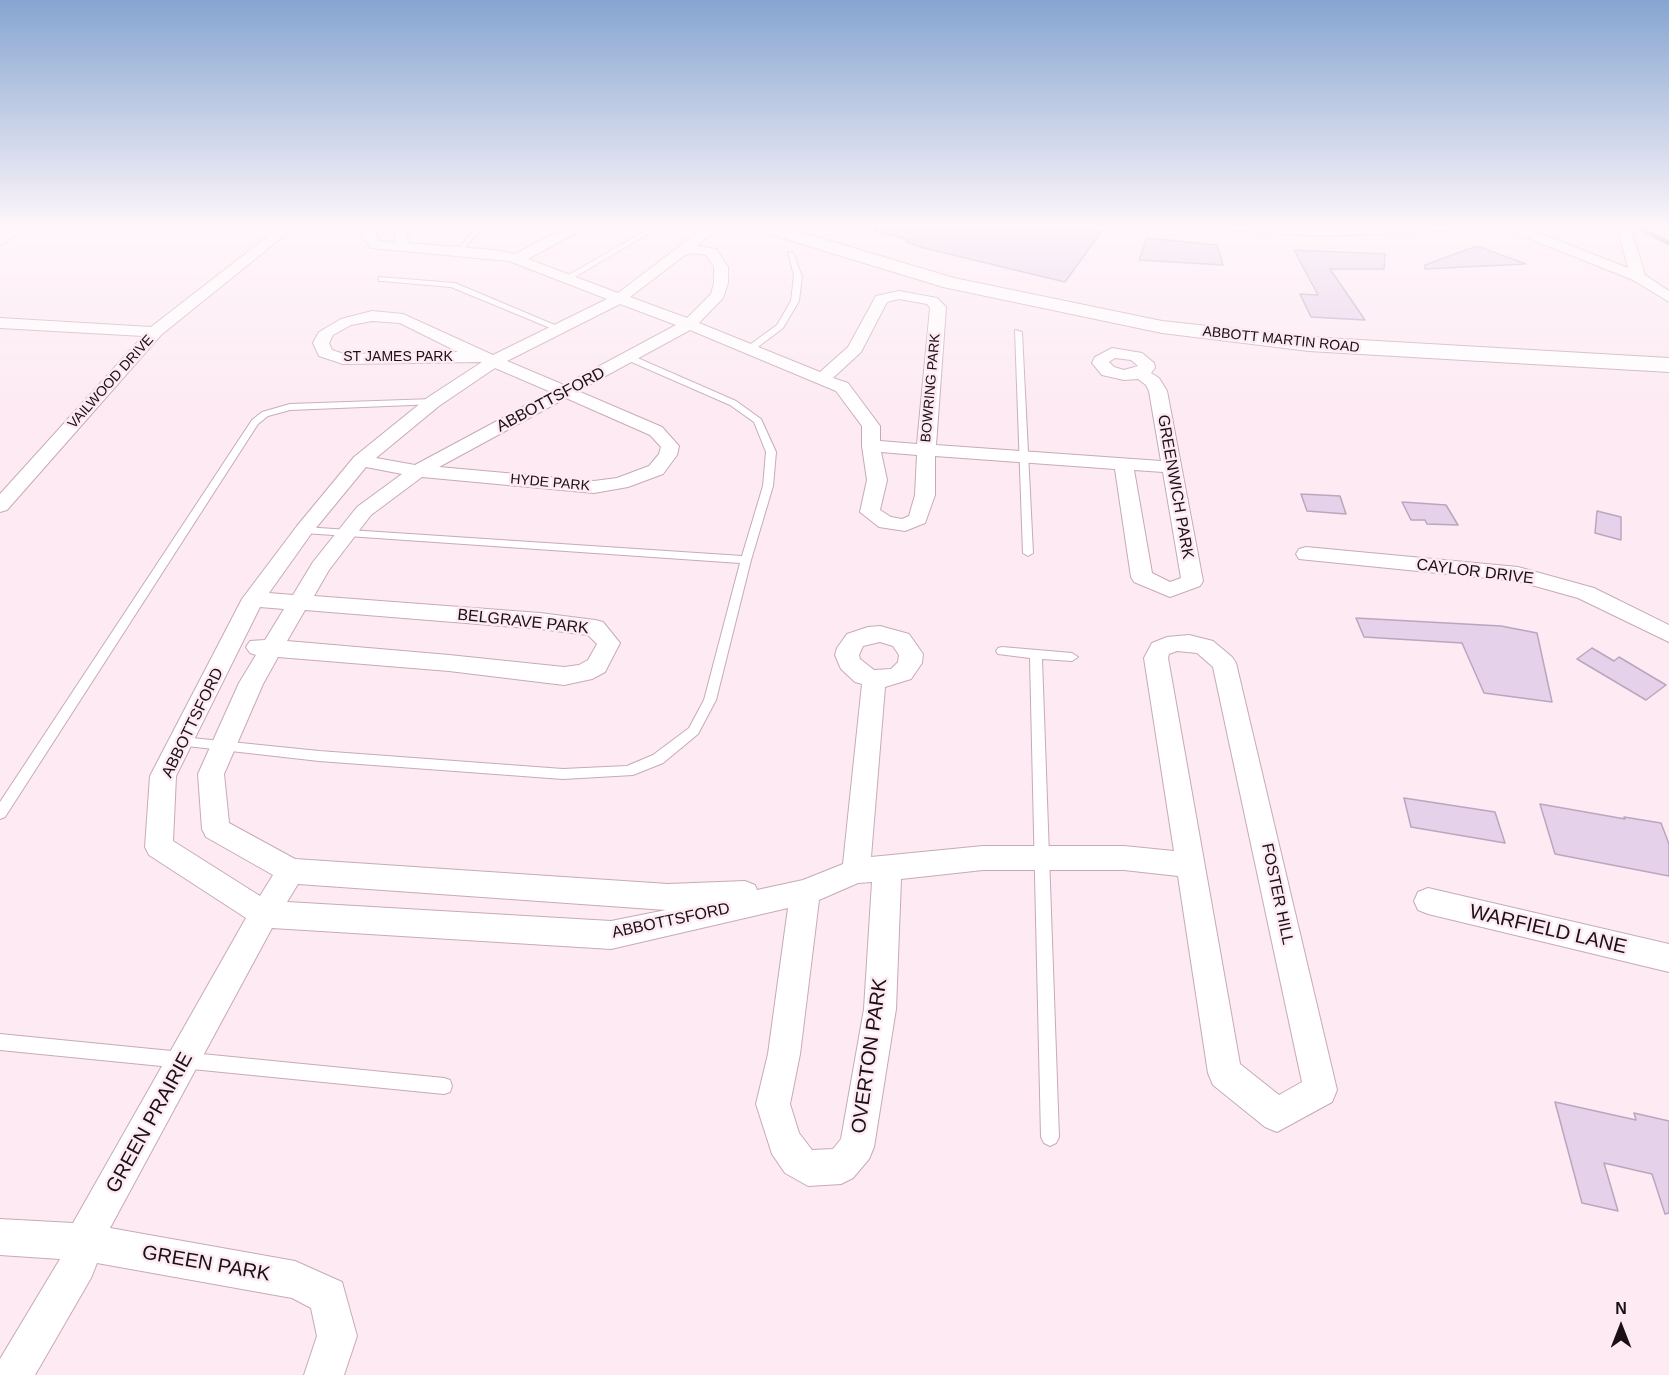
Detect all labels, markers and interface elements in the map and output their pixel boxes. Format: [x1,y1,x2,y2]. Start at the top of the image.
street label: ABBOTT MARTIN ROAD [1202,323,1360,357]
street label: VAILWOOD DRIVE [65,332,157,432]
street label: BOWRING PARK [918,333,944,443]
street label: ST JAMES PARK [343,349,453,365]
street label: ABBOTTSFORD [494,363,608,437]
street label: GREENWICH PARK [1153,413,1197,561]
street label: HYDE PARK [509,471,591,495]
street label: CAYLOR DRIVE [1415,555,1535,589]
street label: BELGRAVE PARK [456,606,590,638]
street label: ABBOTTSFORD [158,665,228,781]
street label: FOSTER HILL [1257,842,1297,946]
street label: ABBOTTSFORD [610,899,732,943]
street label: WARFIELD LANE [1467,900,1629,960]
street label: OVERTON PARK [847,977,893,1135]
street label: GREEN PRAIRIE [102,1049,198,1197]
street label: GREEN PARK [140,1241,272,1287]
north arrow [1591,1297,1651,1357]
text: N [1615,1300,1627,1317]

